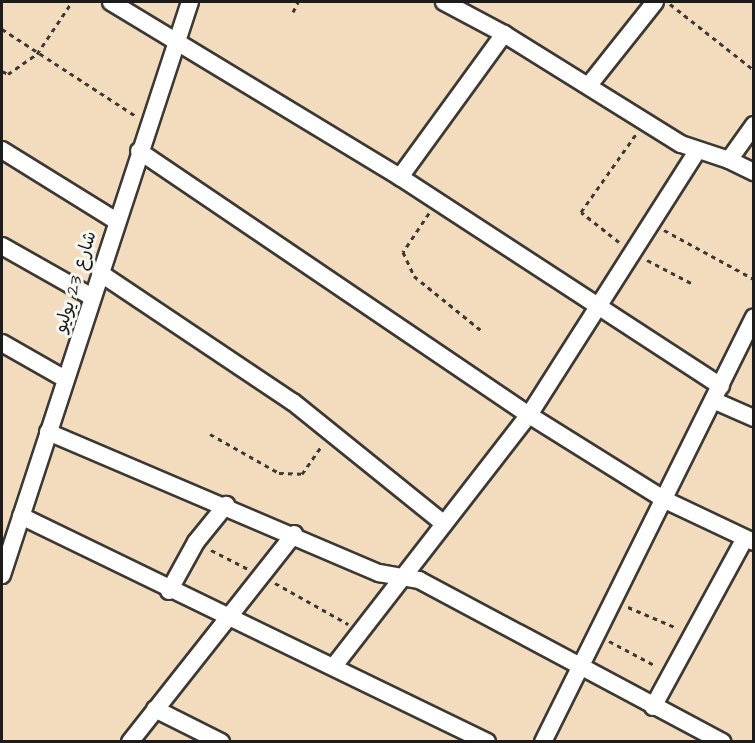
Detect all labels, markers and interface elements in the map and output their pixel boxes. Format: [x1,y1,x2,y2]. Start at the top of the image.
street label: شارع 23 يوليو [50,229,102,335]

